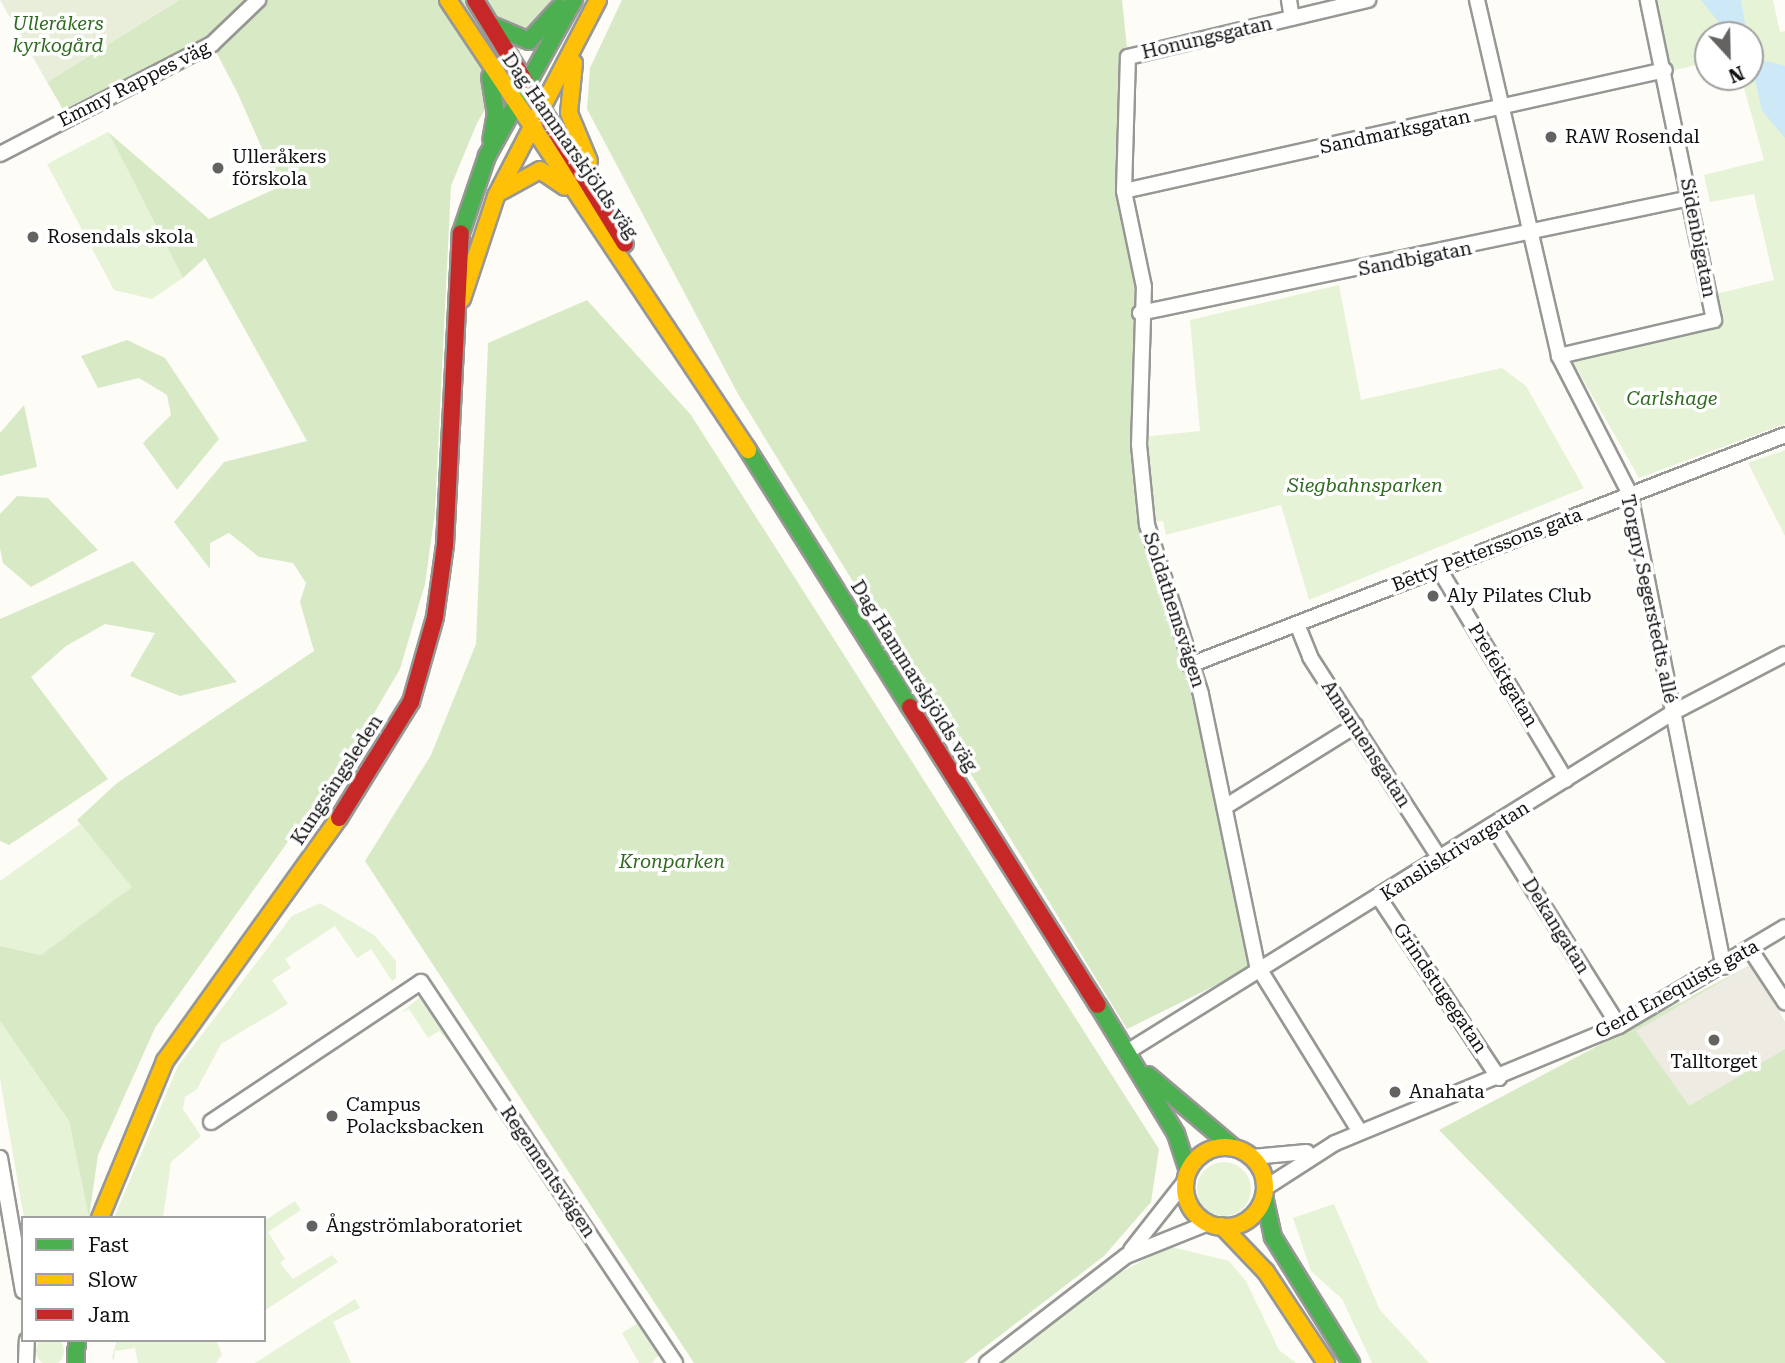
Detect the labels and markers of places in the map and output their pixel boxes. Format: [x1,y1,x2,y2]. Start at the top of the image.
place label: RAW Rosendal [1565,126,1700,148]
marker: RAW Rosendal [1543,129,1559,145]
place label: Ulleråkers förskola [232,146,326,190]
marker: Ulleråkers förskola [210,160,226,176]
place label: Rosendals skola [47,226,194,248]
marker: Rosendals skola [25,229,41,245]
place label: Aly Pilates Club [1447,585,1592,607]
marker: Aly Pilates Club [1425,588,1441,604]
marker: Talltorget [1706,1032,1722,1048]
place label: Talltorget [1670,1051,1758,1073]
place label: Anahata [1409,1081,1485,1103]
marker: Anahata [1387,1084,1403,1100]
place label: Campus Polacksbacken [346,1094,484,1138]
marker: Campus Polacksbacken [324,1108,340,1124]
place label: Ångströmlaboratoriet [326,1215,522,1237]
marker: Ångströmlaboratoriet [304,1218,320,1234]

